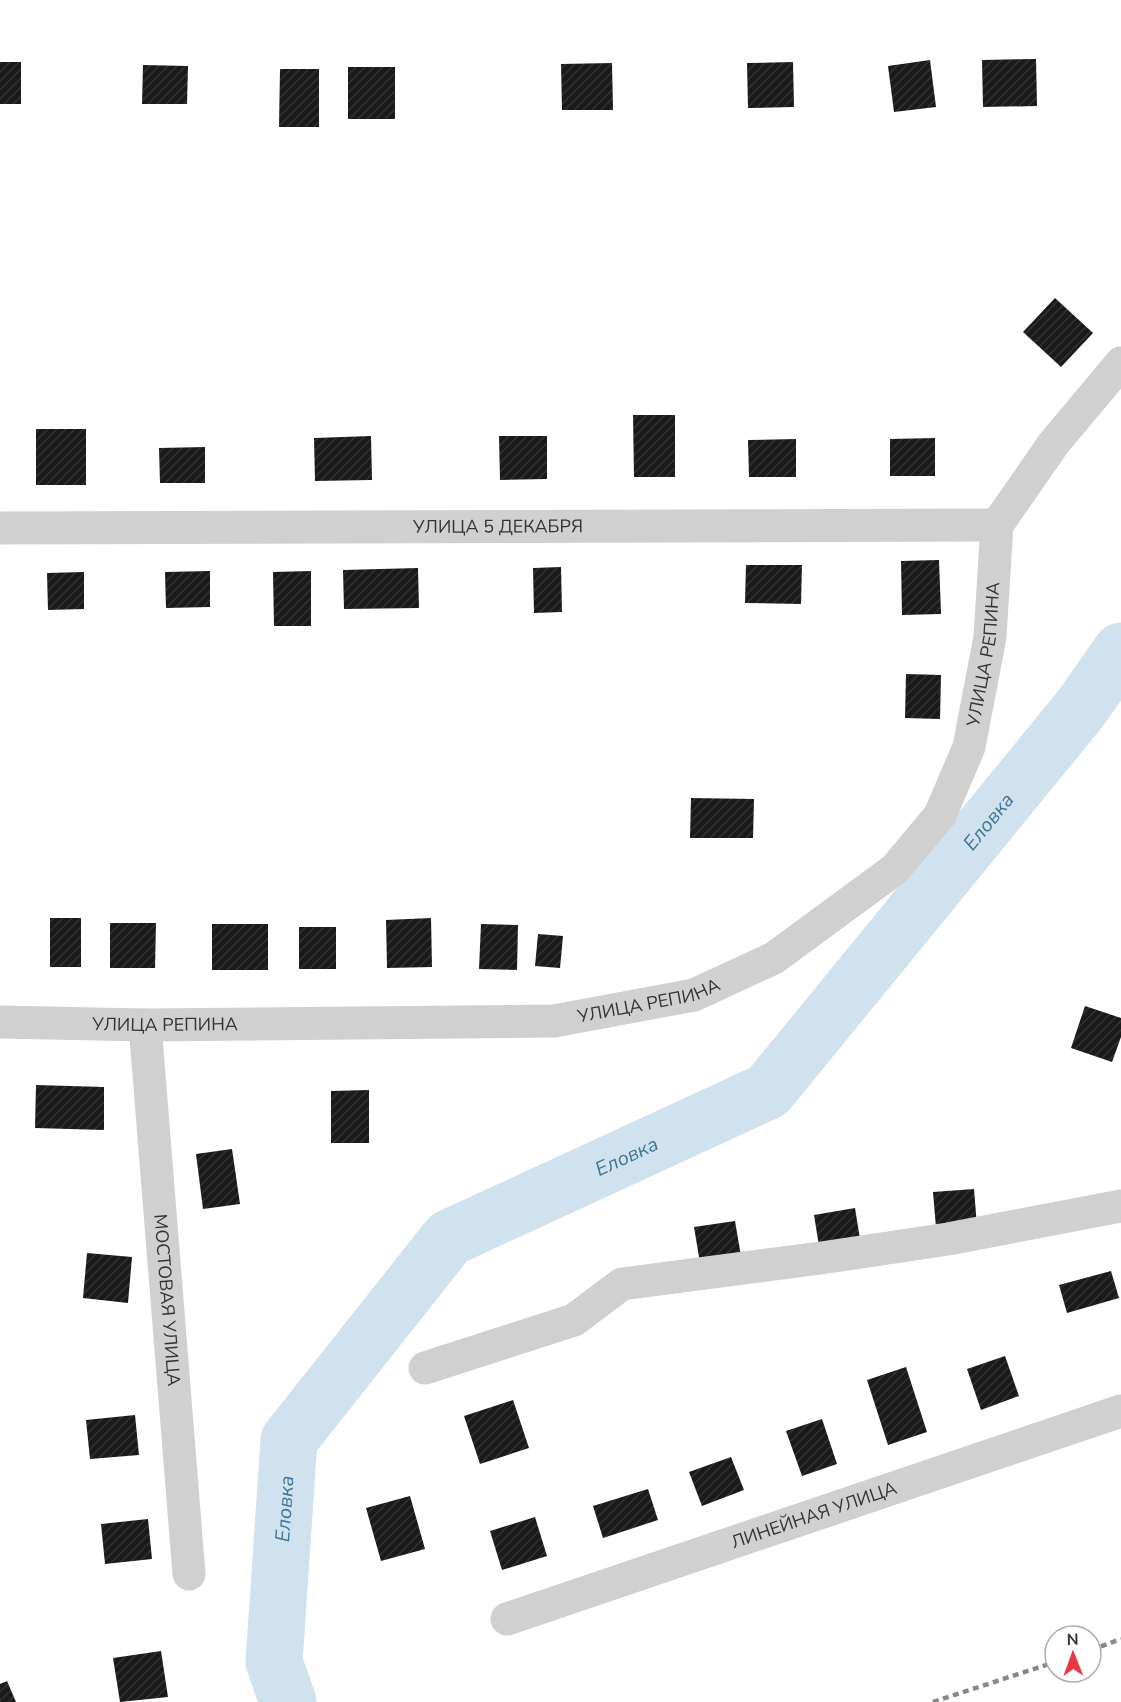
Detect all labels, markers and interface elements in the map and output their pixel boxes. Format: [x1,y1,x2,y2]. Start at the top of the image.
street label: УЛИЦА 5 ДЕКАБРЯ [412,514,583,539]
street label: УЛИЦА РЕПИНА [961,581,1005,730]
water label: Еловка [957,787,1020,856]
street label: УЛИЦА РЕПИНА [574,973,724,1029]
street label: УЛИЦА РЕПИНА [91,1012,238,1037]
water label: Еловка [591,1130,662,1182]
street label: МОСТОВАЯ УЛИЦА [148,1213,186,1387]
water label: Еловка [269,1475,300,1543]
street label: ЛИНЕЙНАЯ УЛИЦА [728,1476,900,1554]
north arrow [1043,1624,1103,1684]
text: N [1067,1629,1079,1651]

